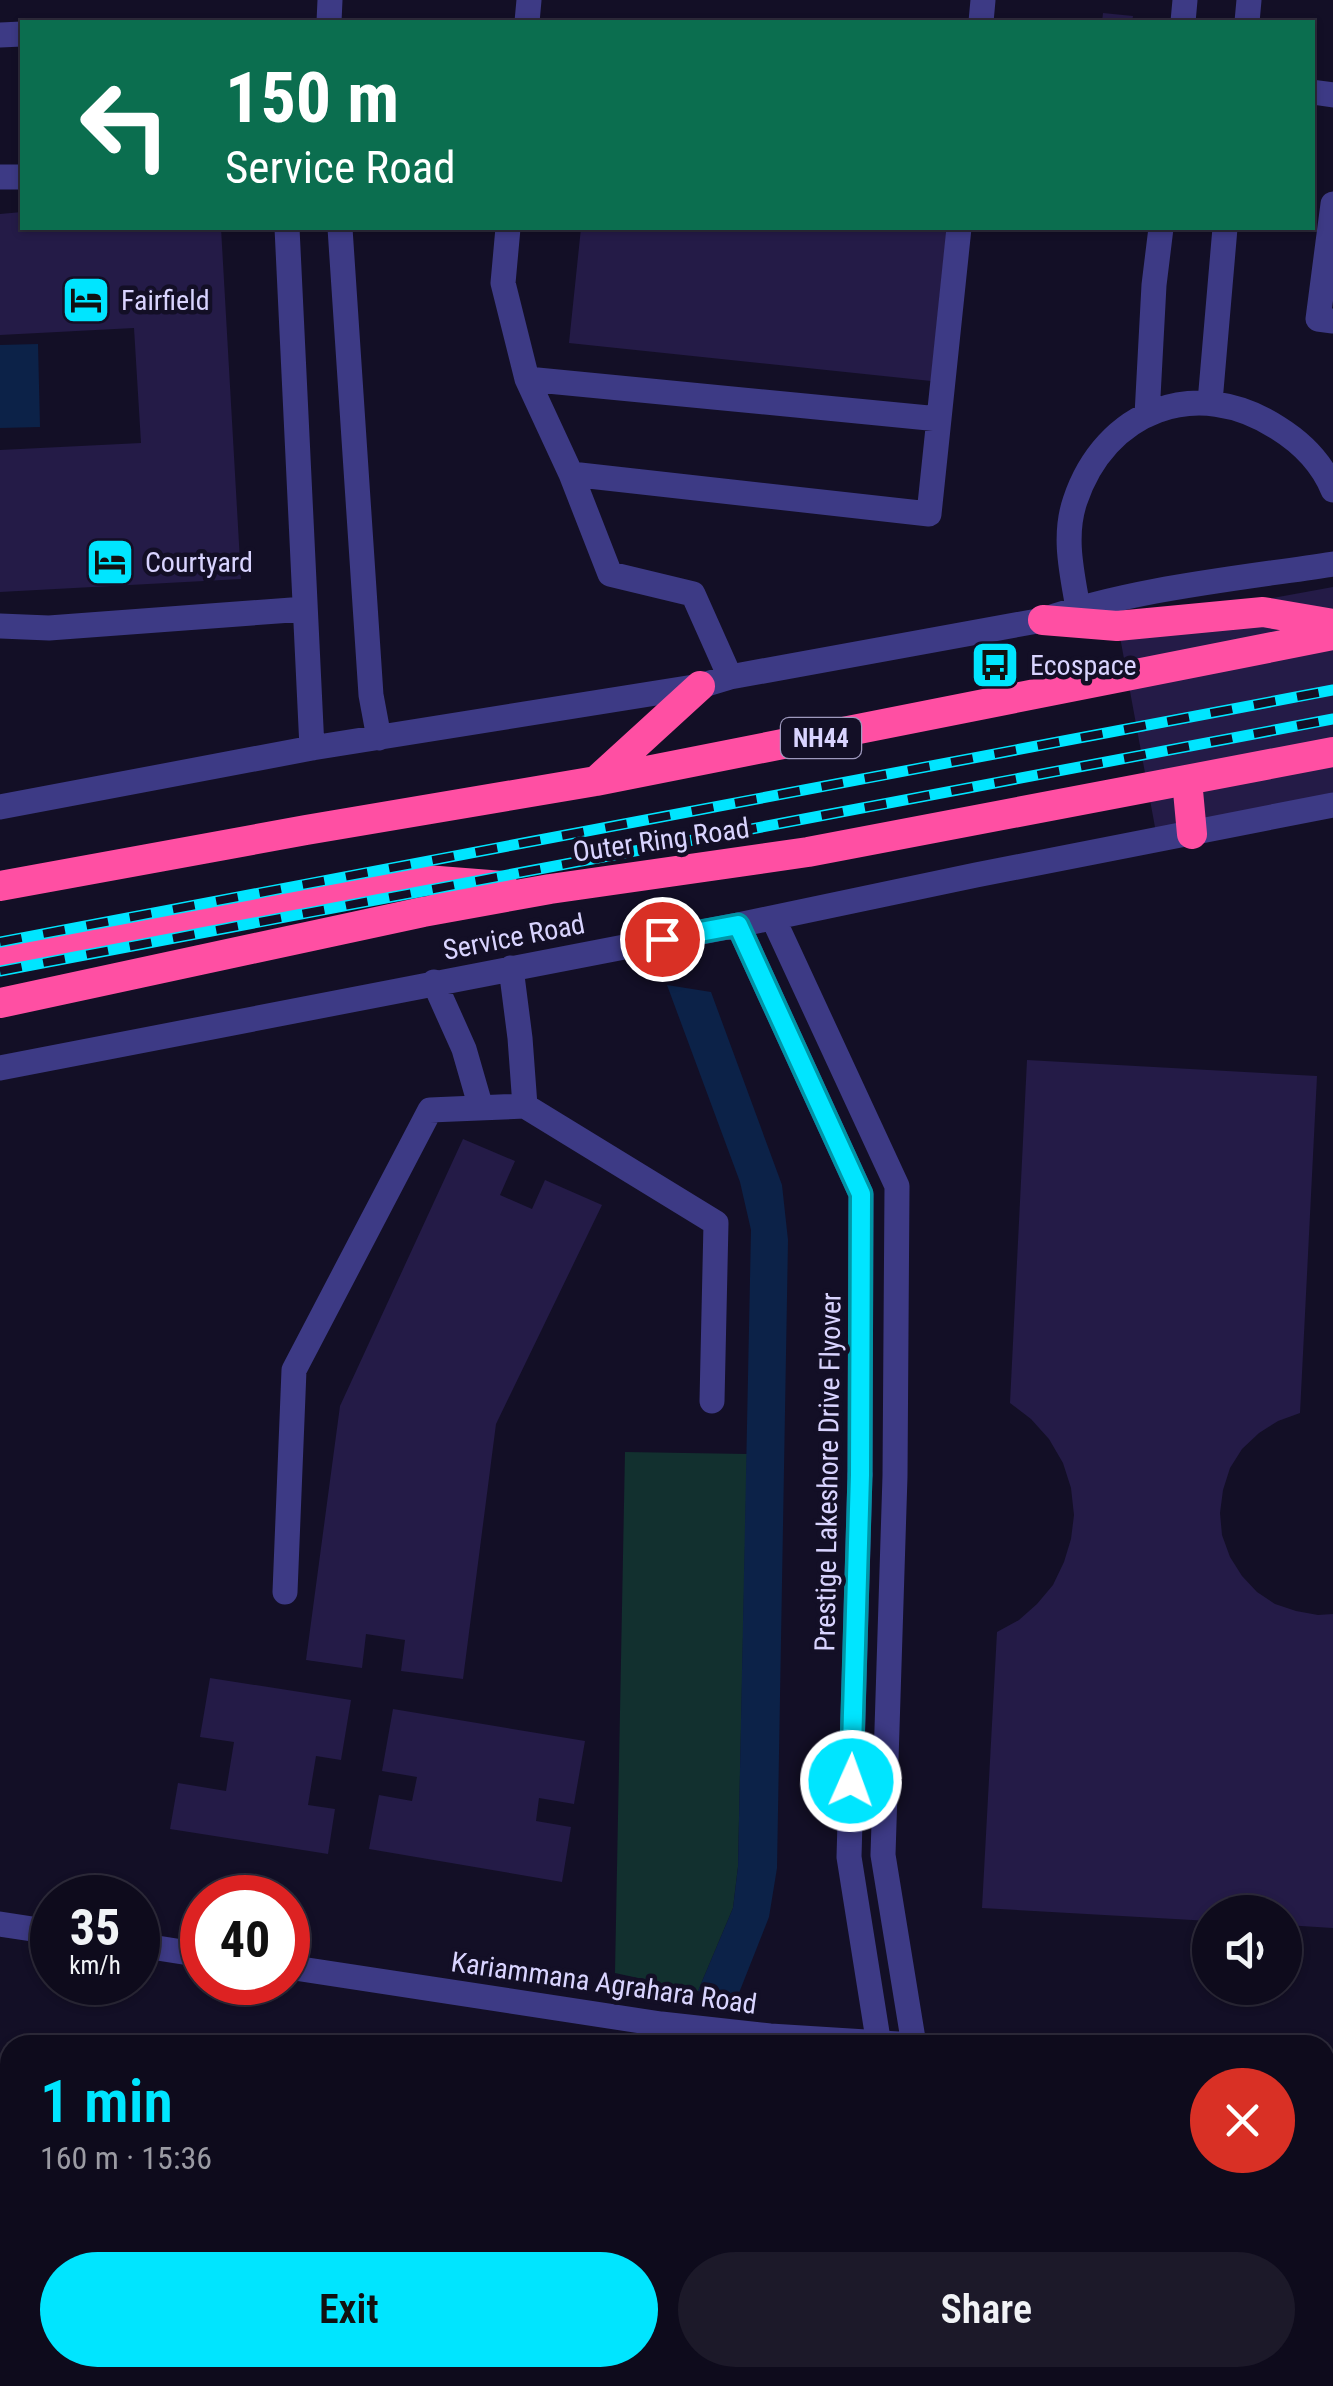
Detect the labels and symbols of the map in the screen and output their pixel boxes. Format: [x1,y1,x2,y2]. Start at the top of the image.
hotel icon: Fairfield [60,274,112,326]
place label: Fairfield [121,284,210,317]
hotel icon: Courtyard [84,536,136,588]
place label: Courtyard [145,546,253,579]
bus stop icon: Ecospace [969,639,1021,691]
place label: Ecospace [1030,649,1137,682]
road number: NH44 [781,718,861,758]
street label: Outer Ring Road [571,811,751,869]
pin [620,897,705,982]
street label: Service Road [440,907,588,967]
street label: Prestige Lakeshore Drive Flyover [808,1292,848,1652]
position arrow [799,1729,903,1833]
speed limit sign: 40 [180,1875,310,2005]
street label: Kariammana Agrahara Road [449,1945,759,2021]

